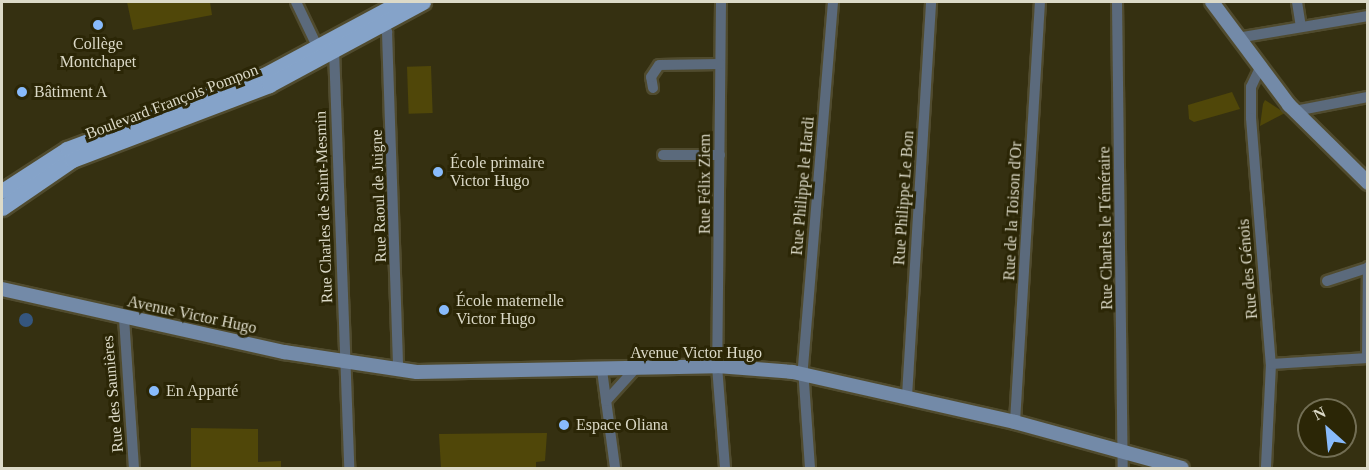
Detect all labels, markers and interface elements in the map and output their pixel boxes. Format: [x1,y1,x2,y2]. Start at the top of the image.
marker: Collège Montchapet [91,18,105,32]
place label: Collège Montchapet [60,34,136,72]
street label: Boulevard François Pompon [83,60,261,144]
place label: Bâtiment A [34,82,108,102]
marker: Bâtiment A [15,85,29,99]
street label: Rue Charles de Saint-Mesmin [311,111,337,303]
street label: Rue Philippe le Hardi [787,116,819,256]
street label: Rue Raoul de Juigne [367,129,391,263]
street label: Rue Philippe Le Bon [890,130,918,266]
street label: Rue Félix Ziem [695,134,715,234]
street label: Rue de la Toison d'Or [1000,141,1026,281]
street label: Rue Charles le Téméraire [1095,146,1117,310]
place label: École primaire Victor Hugo [450,153,545,191]
marker: École primaire Victor Hugo [431,165,445,179]
street label: Rue des Génois [1234,218,1262,320]
place label: École maternelle Victor Hugo [456,291,564,329]
street label: Avenue Victor Hugo [125,292,259,338]
marker: École maternelle Victor Hugo [437,303,451,317]
street label: Rue des Saunières [98,335,128,453]
street label: Avenue Victor Hugo [630,343,762,363]
place label: En Apparté [166,381,239,401]
marker: En Apparté [147,384,161,398]
north arrow [1297,398,1357,458]
text: N [1310,403,1329,423]
place label: Espace Oliana [576,415,668,435]
marker: Espace Oliana [557,418,571,432]

